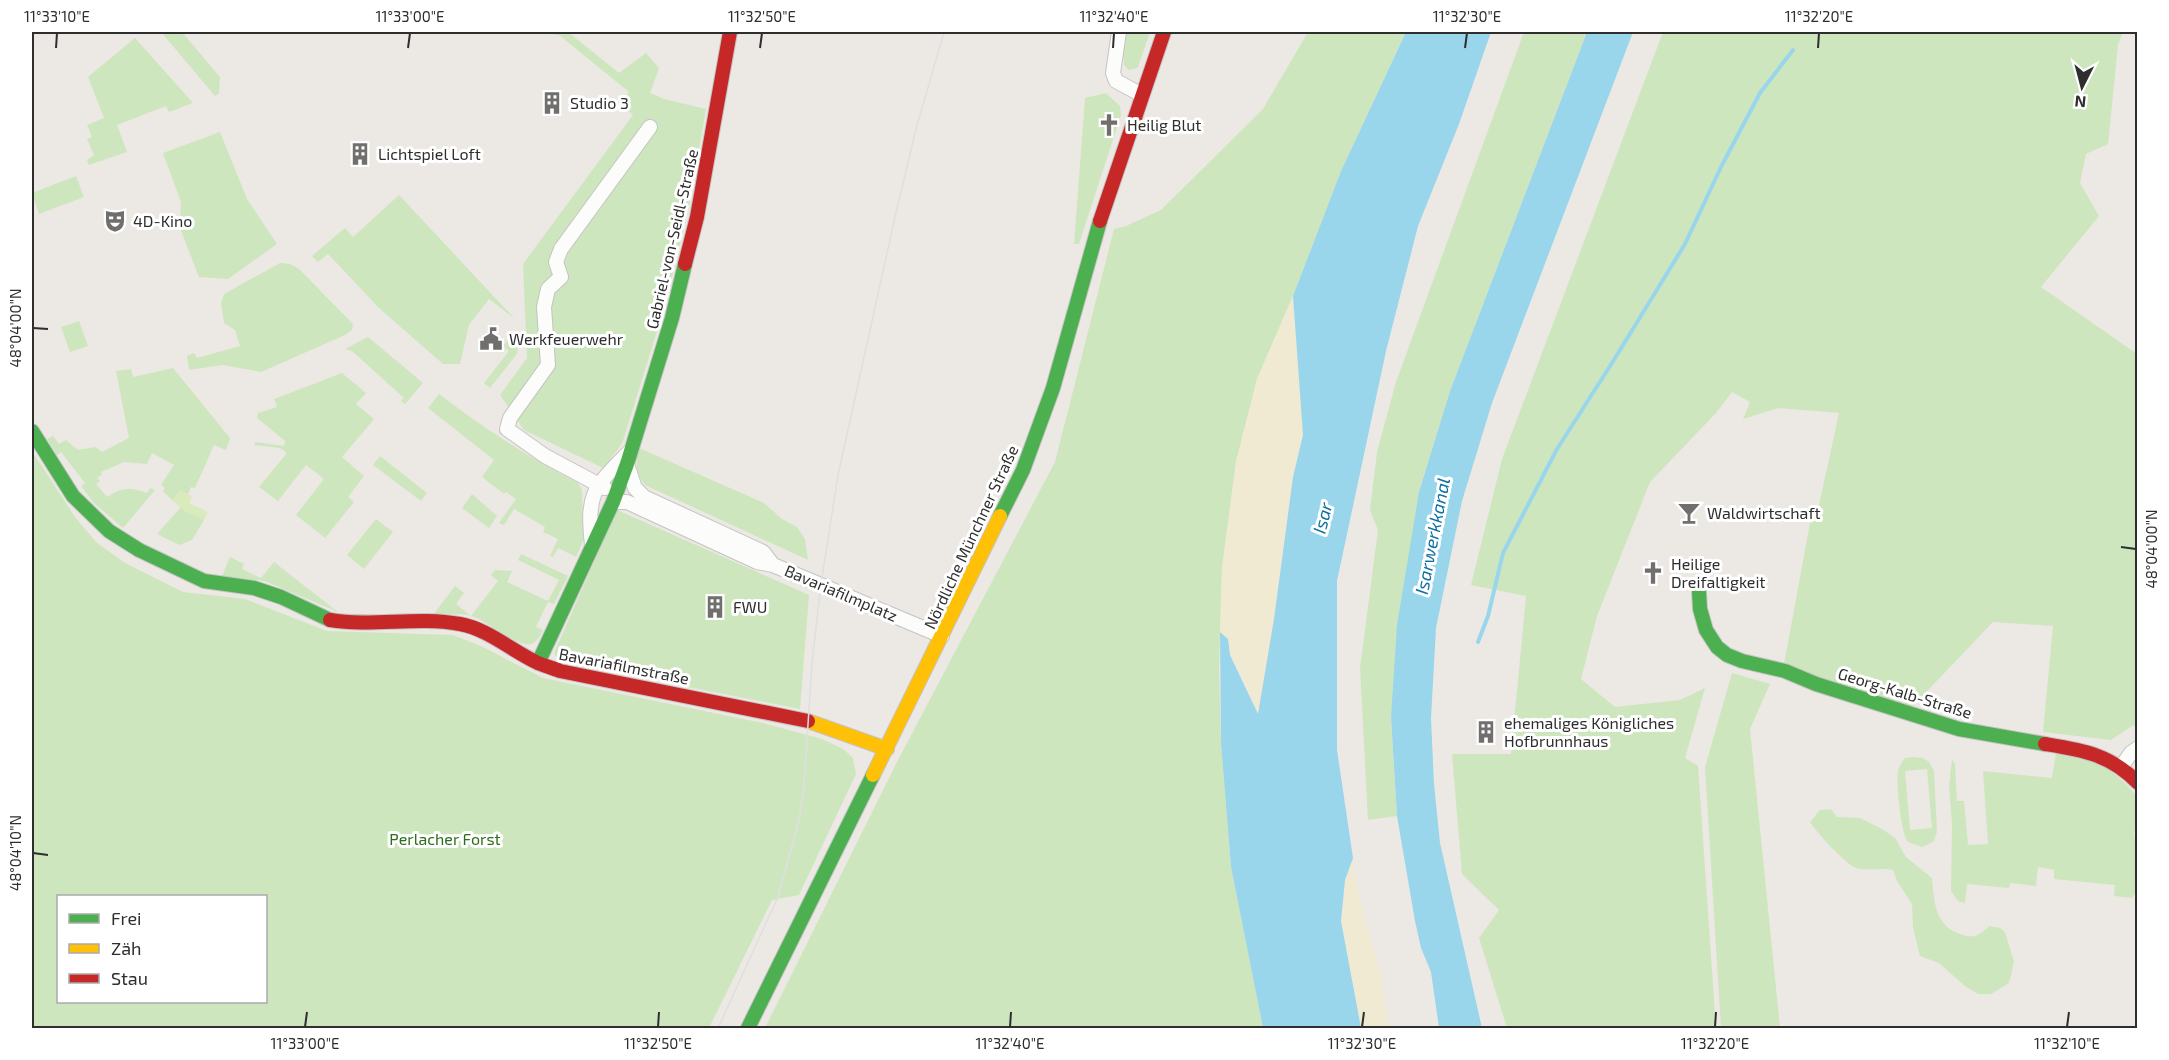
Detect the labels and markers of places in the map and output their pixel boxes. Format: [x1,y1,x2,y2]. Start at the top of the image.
building icon: Studio 3 [539,90,565,116]
place label: Studio 3 [570,93,629,112]
church icon: Heilig Blut [1096,112,1122,138]
place label: Heilig Blut [1127,115,1201,134]
building icon: Lichtspiel Loft [347,141,373,167]
place label: Lichtspiel Loft [378,144,481,163]
theatre icon: 4D-Kino [102,208,128,234]
place label: 4D-Kino [133,211,192,230]
public building icon: Werkfeuerwehr [478,326,504,352]
place label: Werkfeuerwehr [509,329,624,348]
bar icon: Waldwirtschaft [1676,500,1702,526]
place label: Waldwirtschaft [1707,503,1821,522]
place label: Heilige Dreifaltigkeit [1671,554,1765,591]
church icon: Heilige Dreifaltigkeit [1640,560,1666,586]
building icon: FWU [702,594,728,620]
place label: FWU [733,597,767,616]
place label: ehemaliges Königliches Hofbrunnhaus [1504,713,1674,750]
building icon: ehemaliges Königliches Hofbrunnhaus [1473,719,1499,745]

